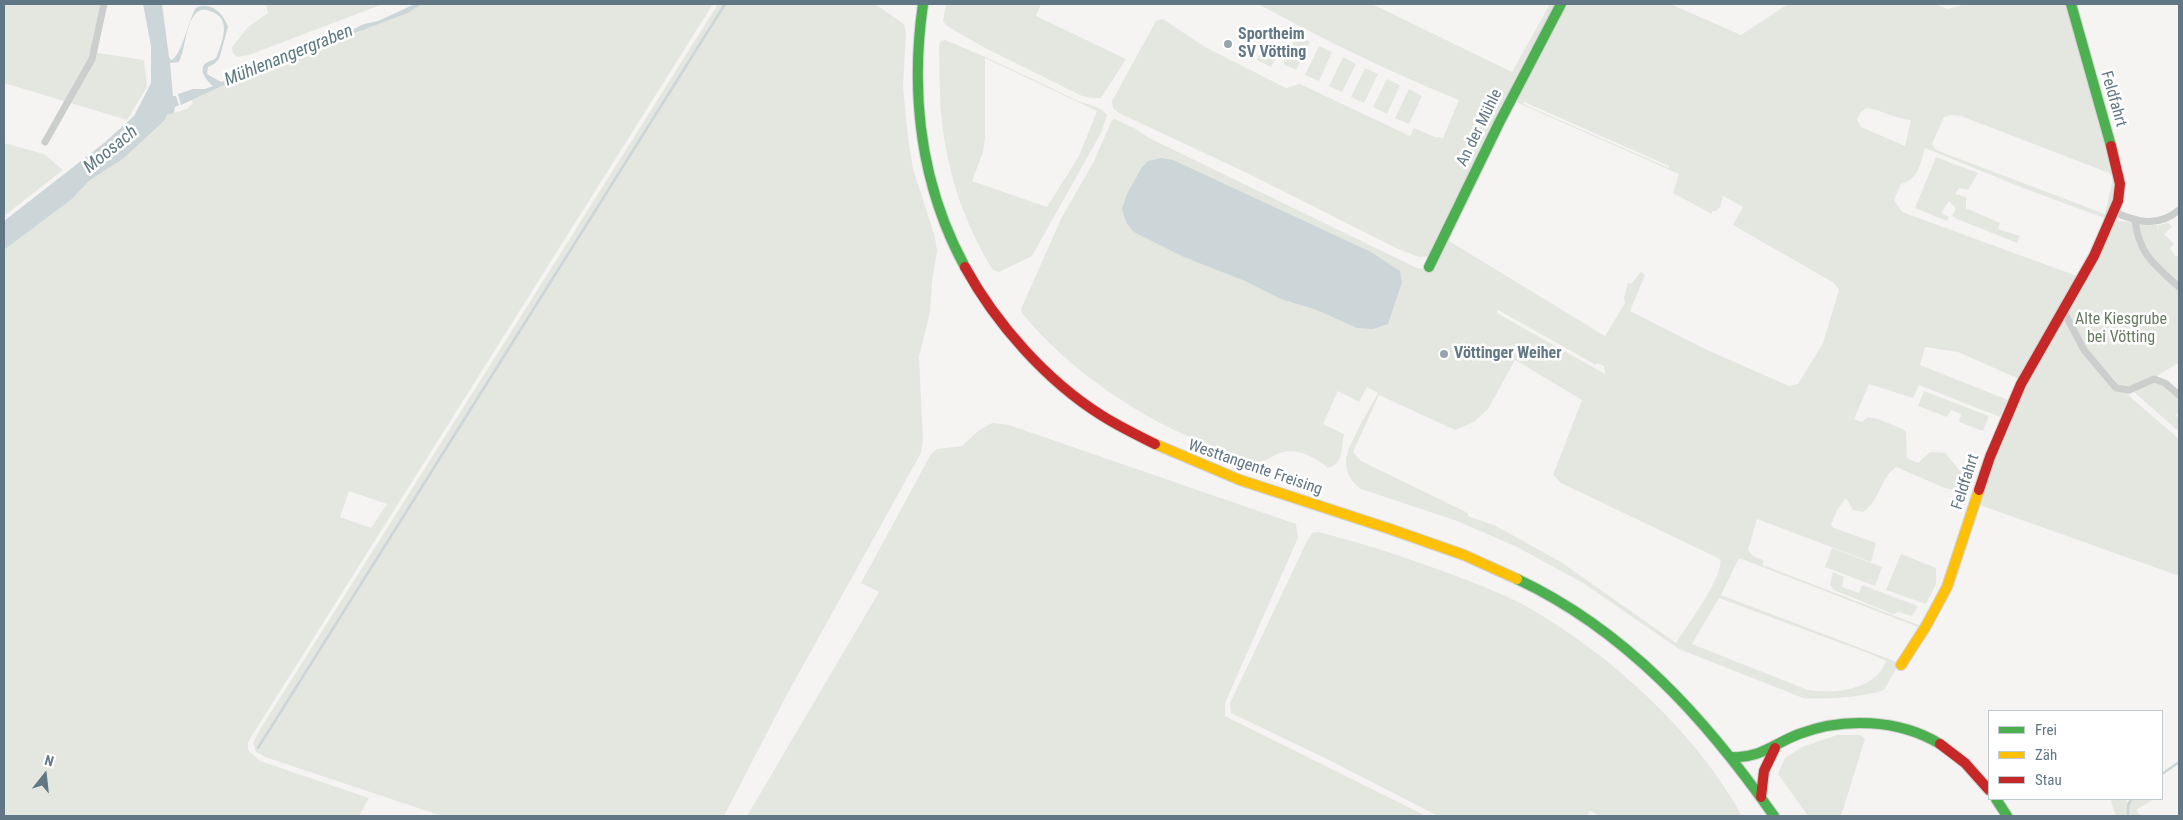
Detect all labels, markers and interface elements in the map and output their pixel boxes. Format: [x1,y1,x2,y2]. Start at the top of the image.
water label: Mühlenangergraben [222,20,356,92]
place label: Sportheim SV Vötting [1238,25,1306,63]
marker: Sportheim SV Vötting [1222,38,1234,50]
street label: Feldfahrt [2096,69,2130,129]
street label: An der Mühle [1453,86,1507,170]
water label: Moosach [80,122,142,178]
park label: Alte Kiesgrube bei Vötting [2075,310,2167,348]
place label: Vöttinger Weiher [1454,344,1562,364]
marker: Vöttinger Weiher [1438,348,1450,360]
street label: Westtangente Freising [1185,436,1325,500]
street label: Feldfahrt [1948,452,1984,512]
legend [1988,710,2163,800]
text: Frei [2035,721,2057,739]
text: Zäh [2035,746,2057,764]
north arrow [20,750,70,800]
text: N [43,752,55,769]
text: Stau [2035,771,2062,789]

